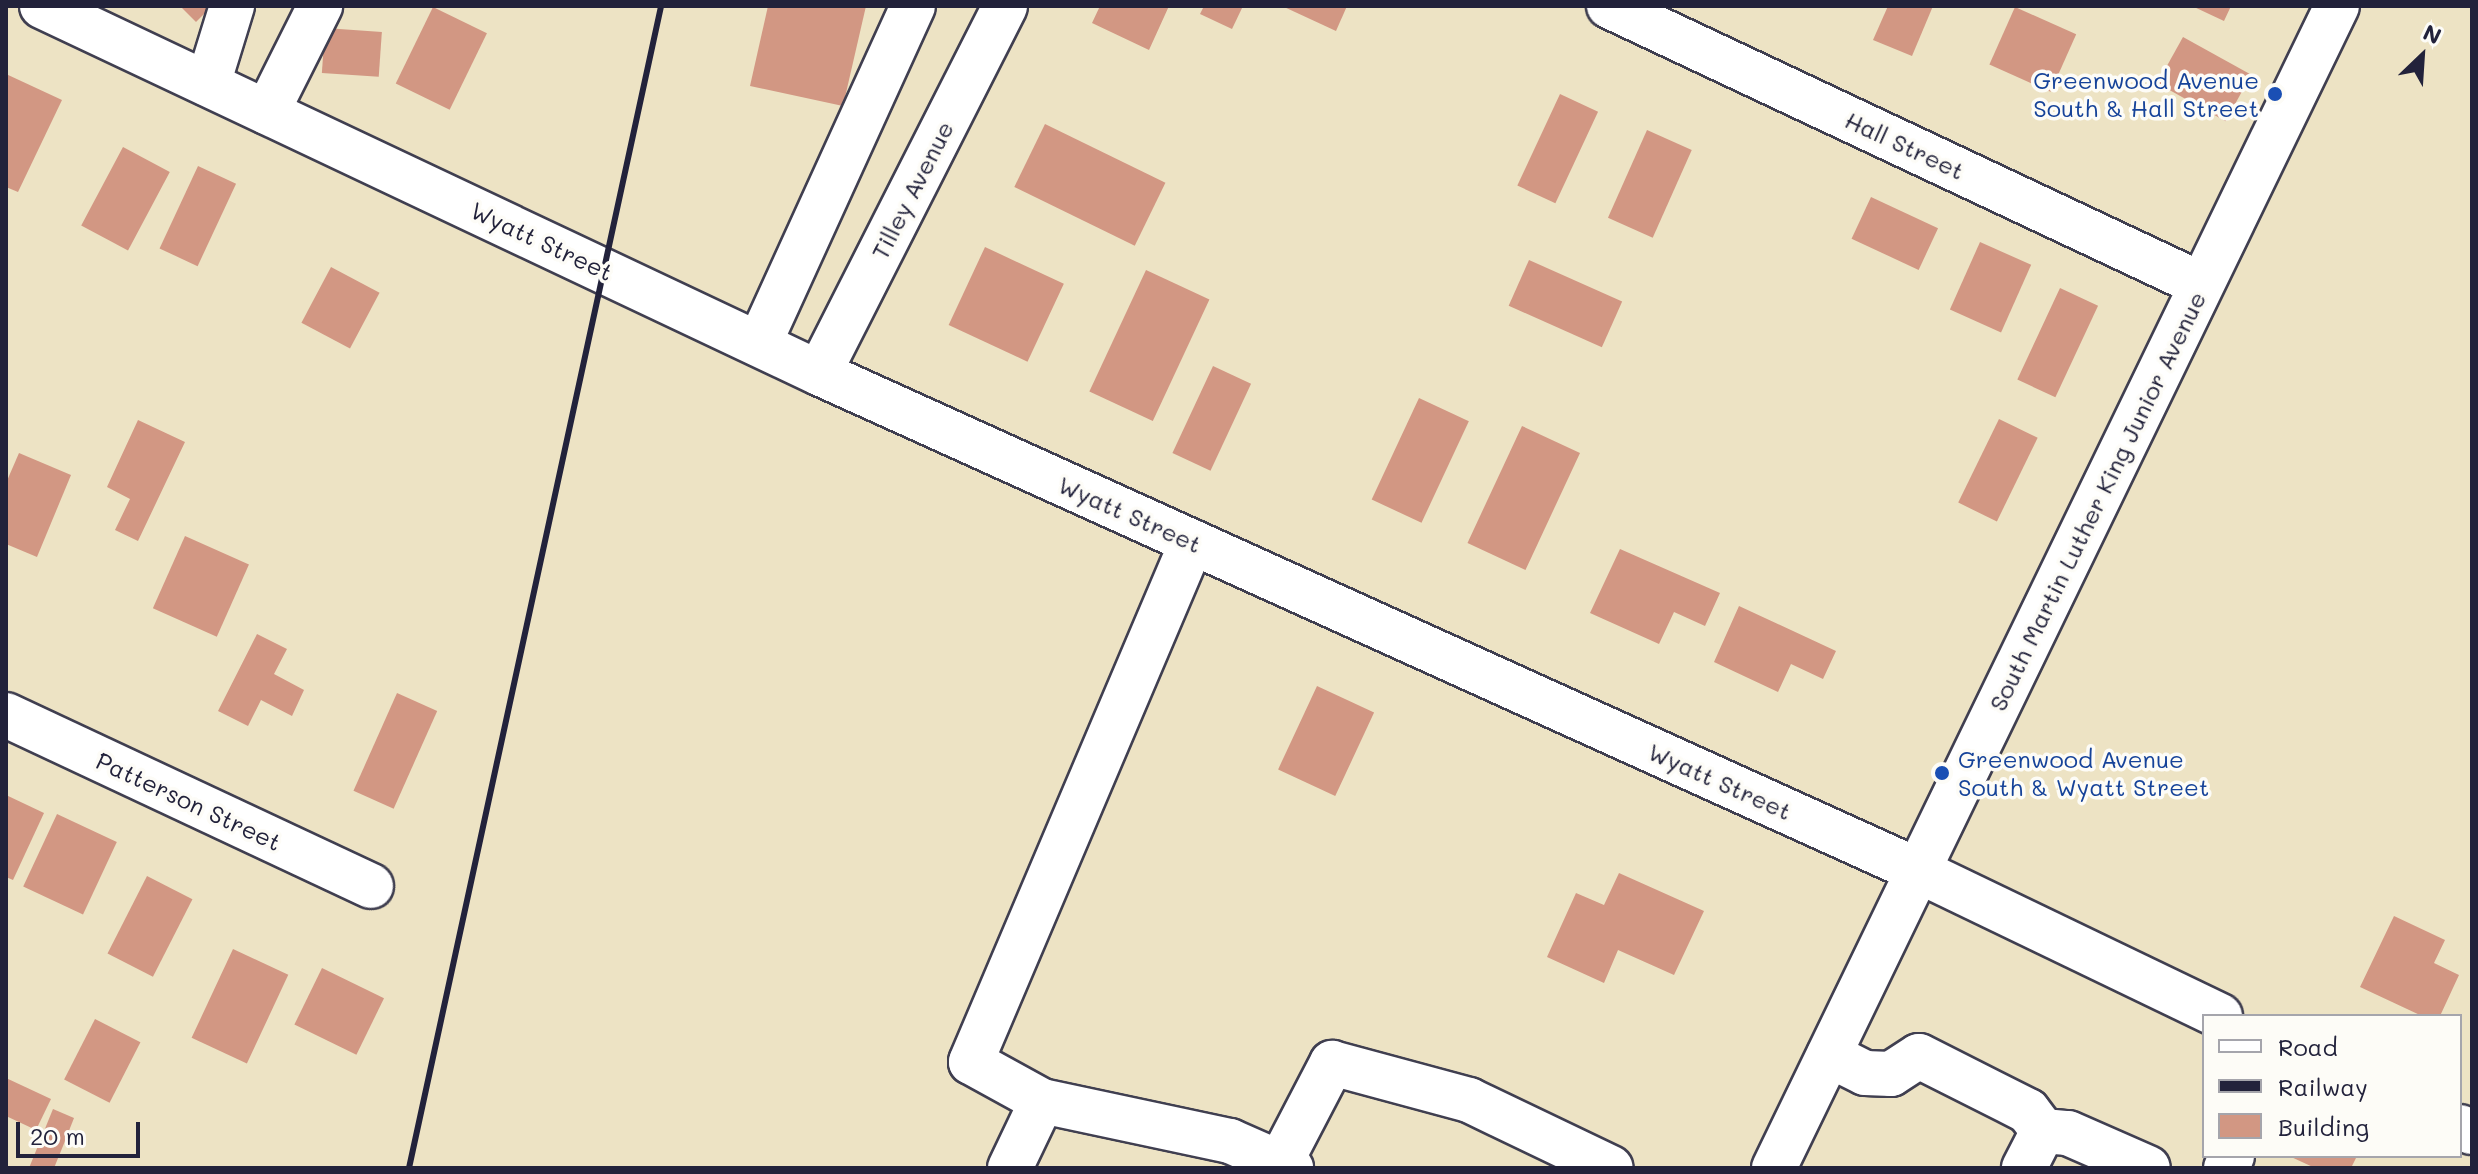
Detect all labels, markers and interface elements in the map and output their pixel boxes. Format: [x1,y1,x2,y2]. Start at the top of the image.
north arrow [2382,16,2462,96]
text: N [2419,17,2446,50]
place label: Greenwood Avenue South & Hall Street [2033,66,2259,122]
marker: Greenwood Avenue South & Hall Street [2266,85,2284,103]
street label: Hall Street [1841,105,1969,185]
street label: Tilley Avenue [865,116,959,264]
street label: Wyatt Street [466,195,618,287]
street label: South Martin Luther King Junior Avenue [1983,287,2211,715]
street label: Wyatt Street [1054,470,1206,558]
street label: Wyatt Street [1644,737,1796,825]
street label: Patterson Street [92,745,286,857]
place label: Greenwood Avenue South & Wyatt Street [1958,745,2209,801]
marker: Greenwood Avenue South & Wyatt Street [1933,764,1951,782]
legend [2202,1014,2462,1158]
text: Road [2278,1031,2338,1062]
text: Railway [2278,1071,2368,1102]
scale bar [20,1106,144,1156]
text: Building [2278,1111,2369,1142]
text: 20 m [30,1120,85,1151]

